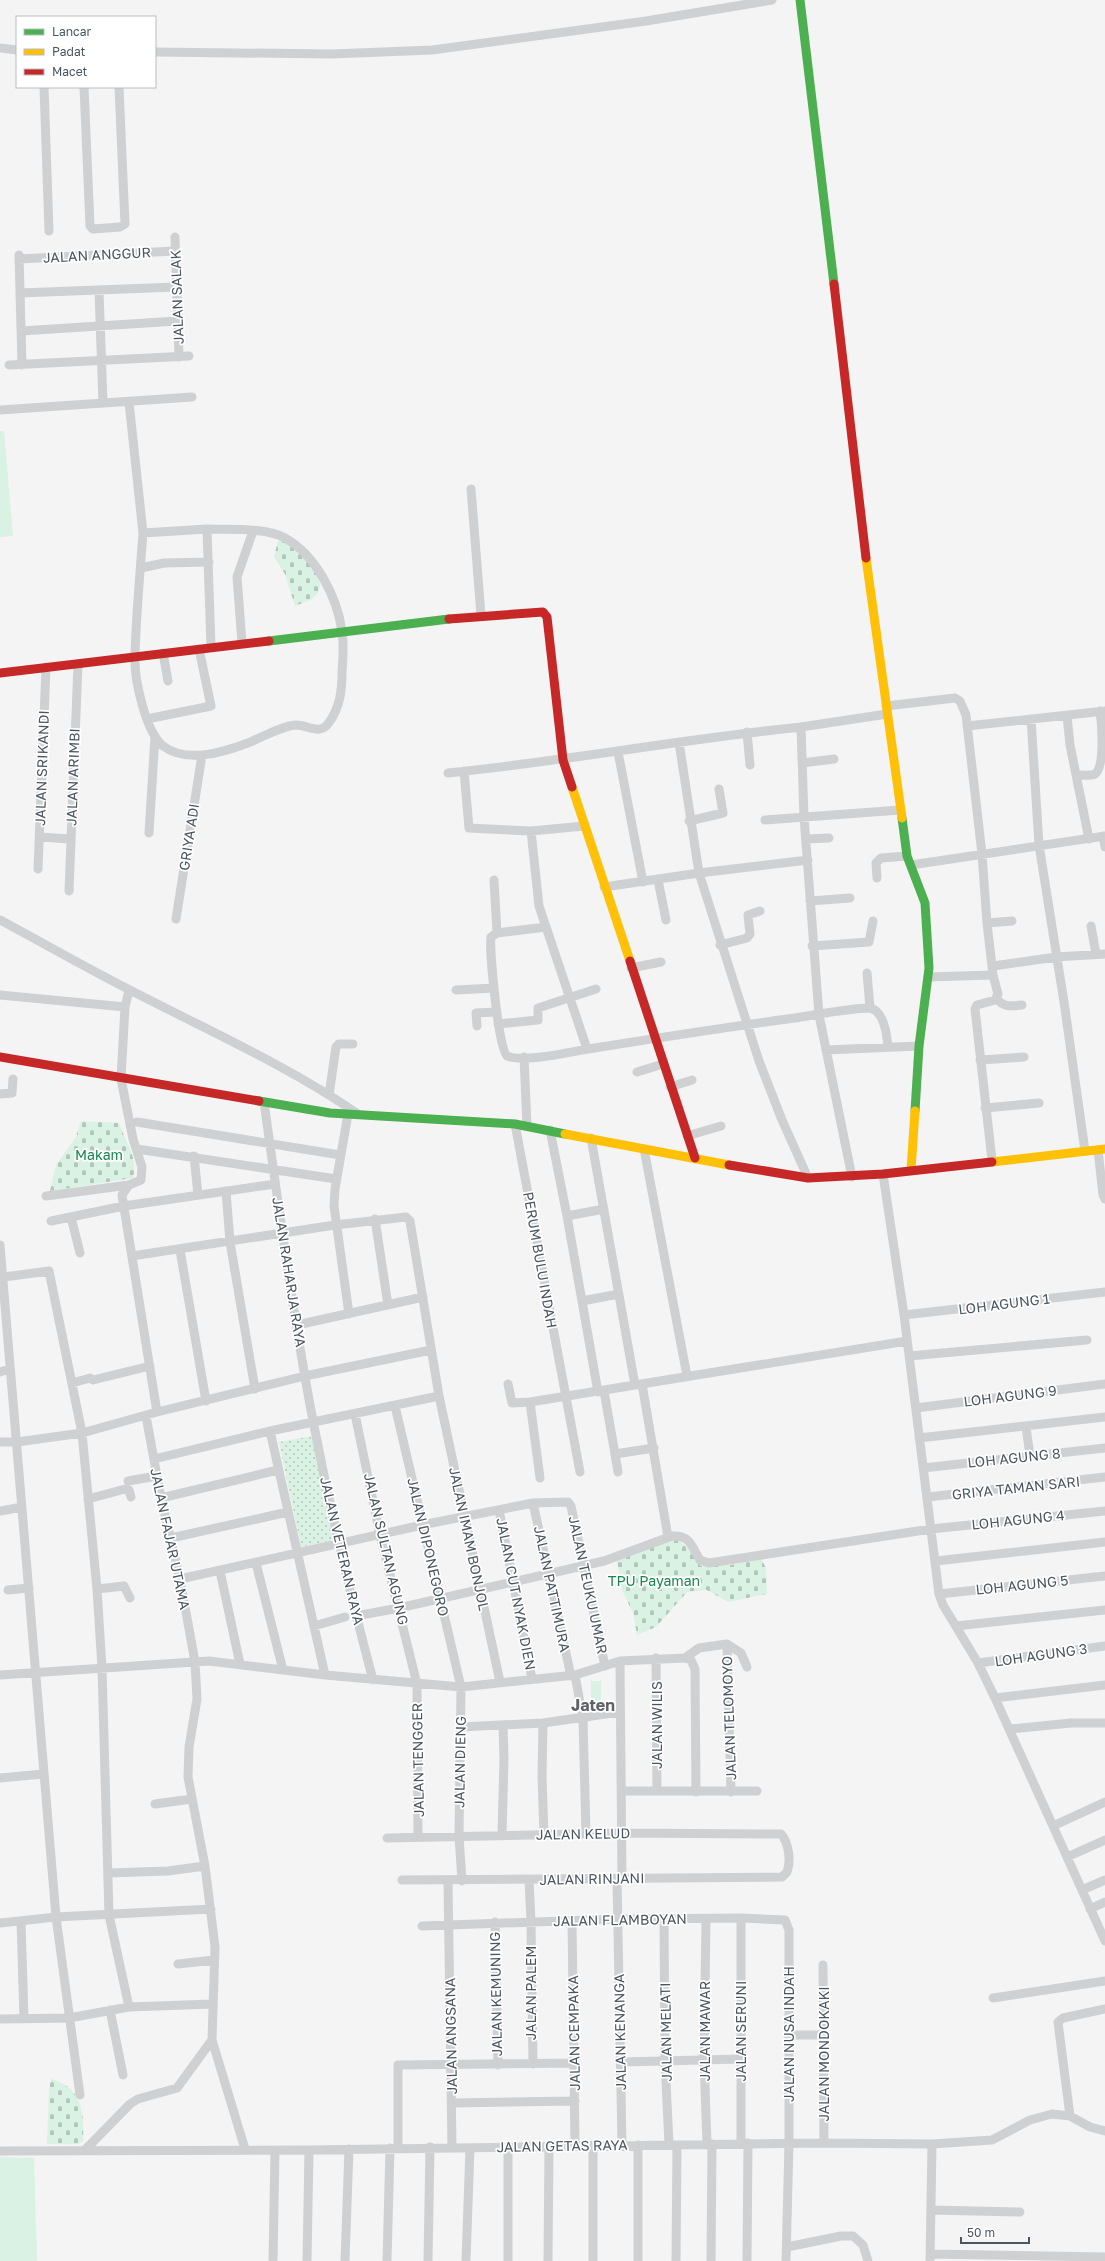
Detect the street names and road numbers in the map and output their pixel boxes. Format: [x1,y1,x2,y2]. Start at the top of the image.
street label: JALAN ANGGUR [43,243,151,266]
street label: JALAN SALAK [166,249,187,344]
street label: JALAN SRIKANDI [31,710,52,826]
street label: JALAN ARIMBI [62,728,83,826]
street label: GRIYA ADI [175,802,202,872]
street label: PERUM BULU INDAH [520,1190,561,1329]
street label: JALAN RAHARJA RAYA [269,1196,310,1349]
street label: LOH AGUNG 1 [957,1289,1051,1318]
street label: LOH AGUNG 9 [962,1381,1057,1410]
street label: LOH AGUNG 8 [966,1444,1061,1471]
street label: JALAN IMAM BONJOL [446,1466,493,1612]
street label: JALAN FAJAR UTAMA [147,1467,194,1612]
street label: JALAN SULTAN AGUNG [361,1471,412,1627]
street label: GRIYA TAMAN SARI [951,1472,1081,1503]
street label: JALAN VETERAN RAYA [317,1475,368,1627]
street label: JALAN DIPONEGORO [404,1476,453,1618]
street label: LOH AGUNG 4 [970,1506,1065,1533]
street label: JALAN TEUKU UMAR [566,1514,611,1655]
street label: JALAN CUT NYAK DIEN [493,1516,540,1671]
street label: JALAN PATTIMURA [531,1524,574,1654]
street label: LOH AGUNG 5 [975,1571,1069,1598]
street label: LOH AGUNG 3 [994,1640,1088,1669]
street label: JALAN TELOMOYO [718,1655,739,1781]
street label: JALAN WILIS [648,1681,665,1769]
street label: JALAN TENGGER [408,1703,427,1817]
street label: JALAN DIENG [450,1716,469,1808]
street label: JALAN KELUD [536,1824,630,1843]
street label: JALAN RINJANI [539,1869,645,1888]
street label: JALAN FLAMBOYAN [553,1910,687,1929]
street label: JALAN KEMUNING [486,1931,505,2056]
street label: JALAN PALEM [522,1946,539,2040]
street label: JALAN NUSA INDAH [780,1966,797,2102]
street label: JALAN KENANGA [610,1973,629,2090]
street label: JALAN CEMPAKA [564,1974,583,2091]
street label: JALAN ANGSANA [441,1977,460,2095]
street label: JALAN MAWAR [696,1981,713,2081]
street label: JALAN SERUNI [732,1981,749,2081]
street label: JALAN MELATI [656,1982,675,2082]
street label: JALAN MONDOKAKI [815,1986,832,2122]
street label: JALAN GETAS RAYA [496,2136,628,2155]

